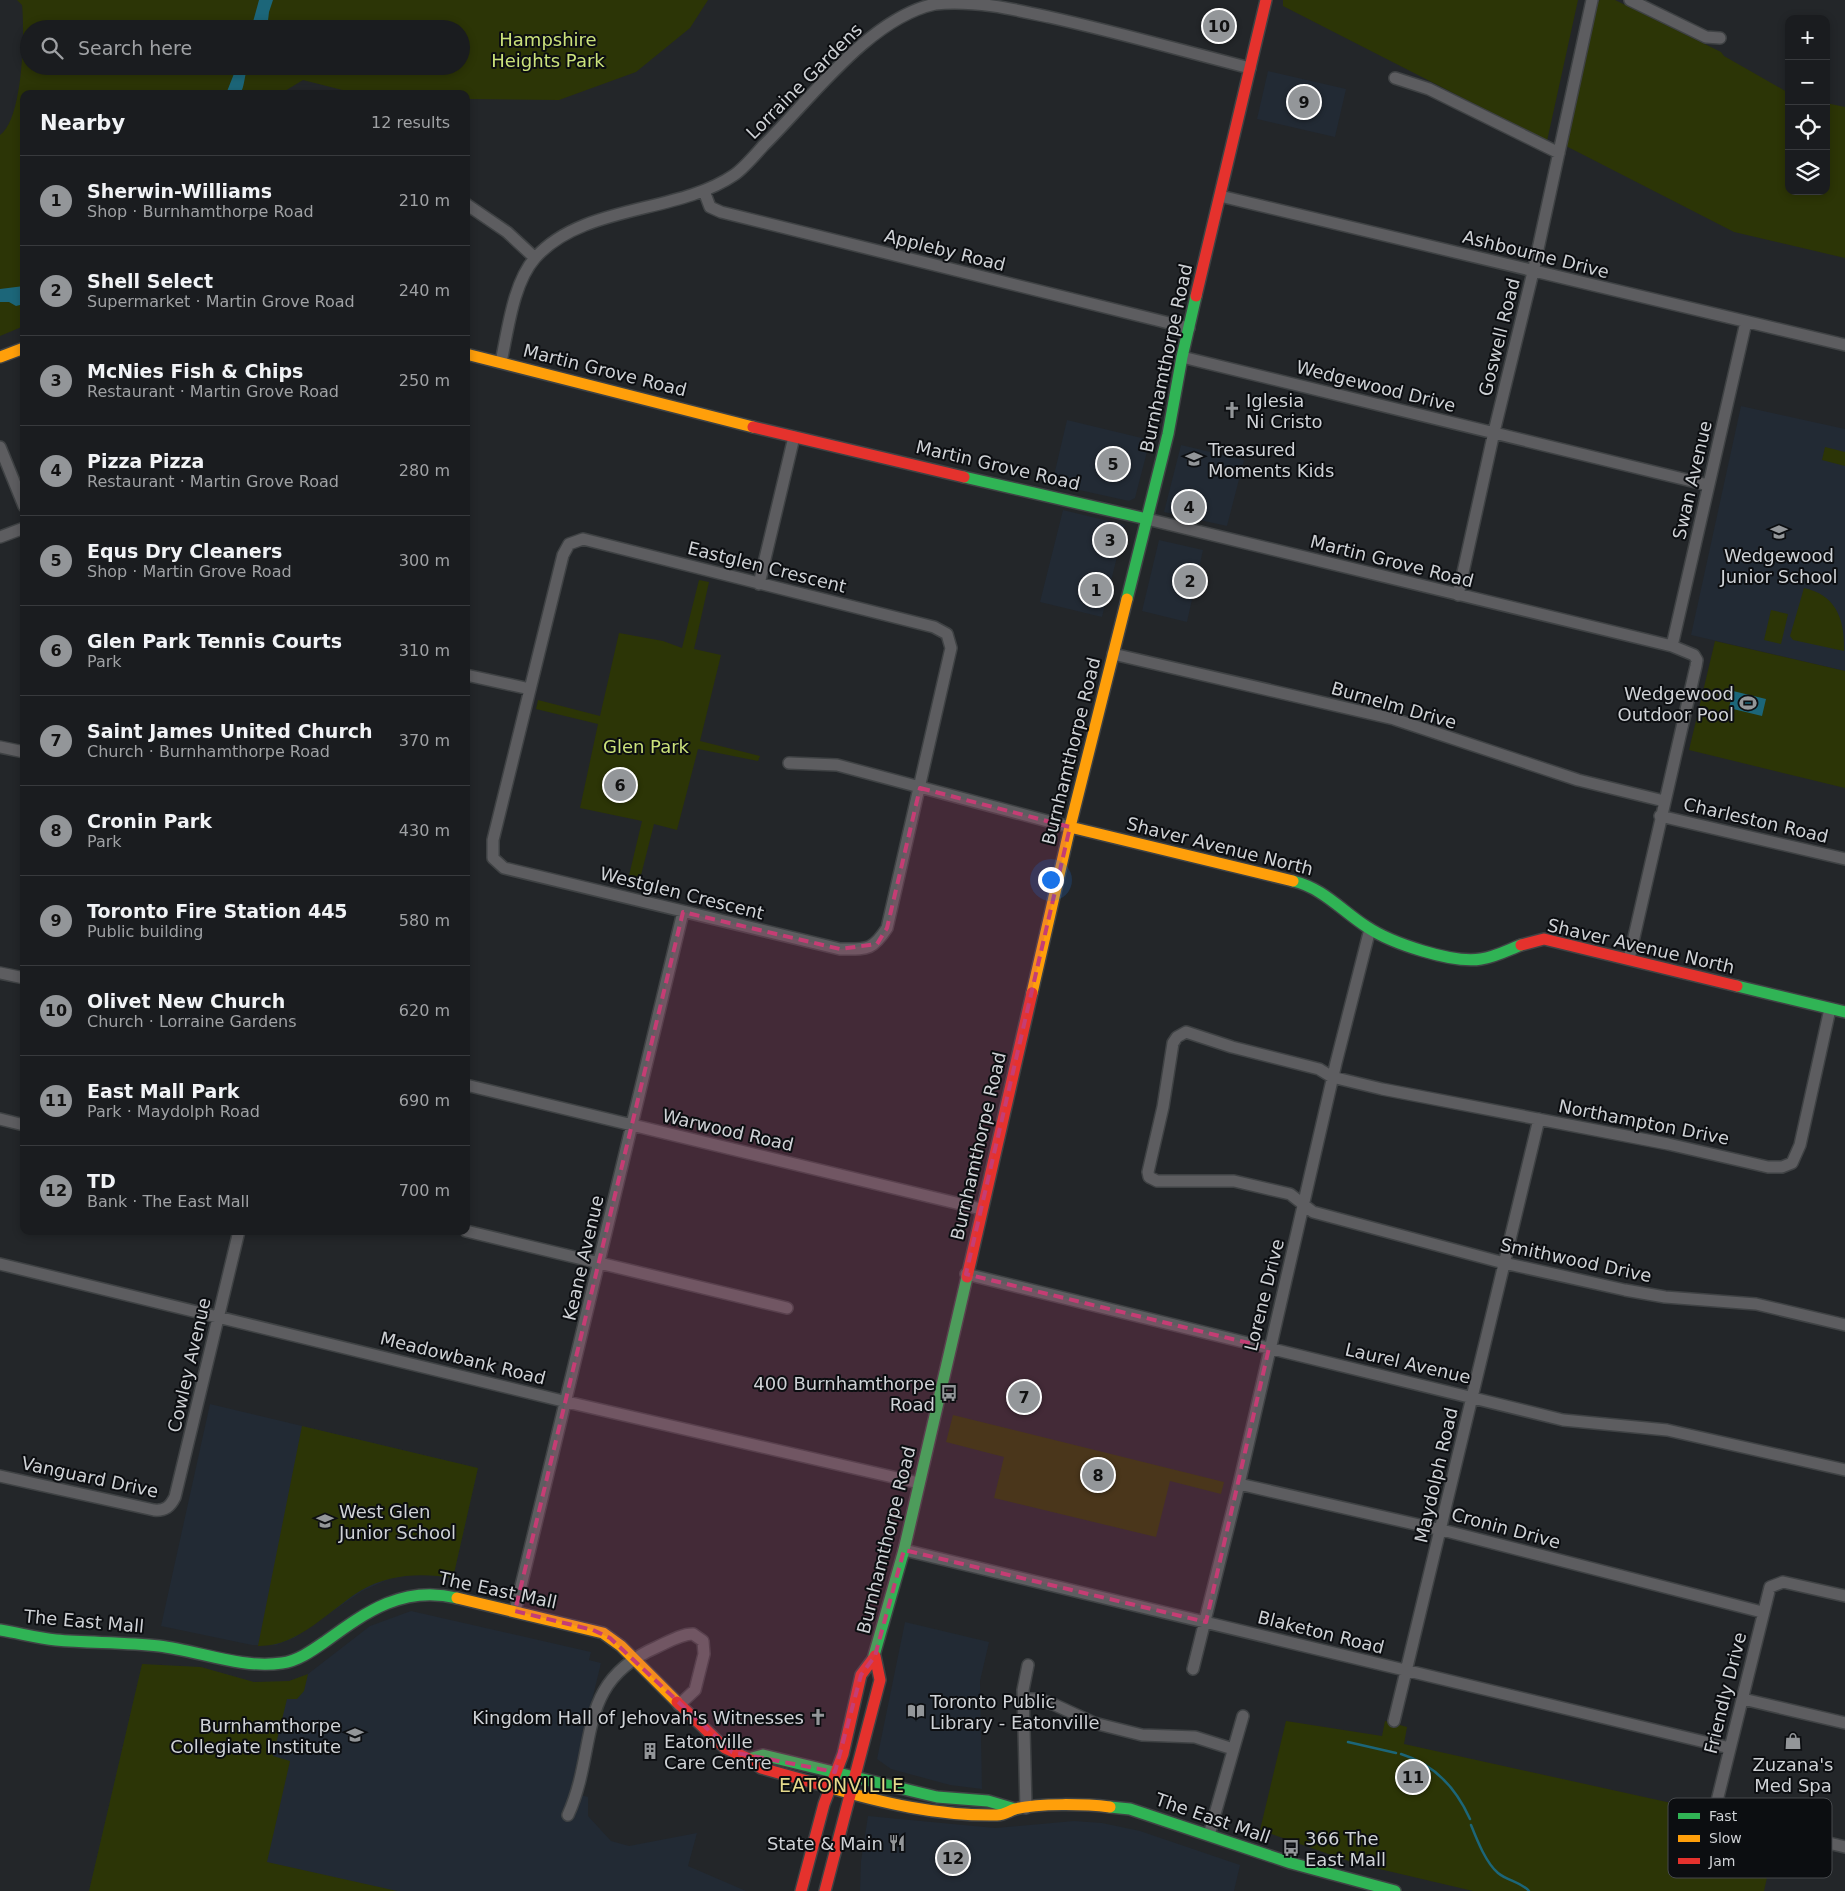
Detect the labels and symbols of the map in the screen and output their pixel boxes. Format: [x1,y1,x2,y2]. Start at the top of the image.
pin: 10 [1203,7,1235,45]
street label: Lorraine Gardens [742,19,866,143]
park label: Hampshire Heights Park [491,29,605,71]
pin: 9 [1288,83,1320,121]
street label: Appleby Road [882,225,1008,275]
street label: Ashbourne Drive [1461,226,1611,282]
street label: Burnhamthorpe Road [1136,262,1196,454]
street label: Goswell Road [1474,276,1524,398]
street label: Martin Grove Road [521,340,689,400]
street label: Wedgewood Drive [1294,356,1458,416]
place label: Iglesia Ni Cristo [1246,390,1323,432]
church icon: Iglesia Ni Cristo [1222,400,1242,420]
street label: Swan Avenue [1668,419,1716,541]
street label: Martin Grove Road [914,436,1082,494]
place label: Treasured Moments Kids [1207,439,1334,481]
pin: 5 [1097,445,1129,483]
school or university icon: Treasured Moments Kids [1184,449,1204,469]
pin: 4 [1173,488,1205,526]
pin: 3 [1094,521,1126,559]
school or university icon: Wedgewood Junior School [1769,522,1789,542]
street label: Martin Grove Road [1308,531,1476,591]
street label: Eastglen Crescent [685,537,849,597]
place label: Wedgewood Junior School [1719,545,1838,587]
pin: 2 [1174,562,1206,600]
pin: 1 [1080,571,1112,609]
street label: Burnhamthorpe Road [1038,655,1104,847]
street label: Burnelm Drive [1329,677,1459,733]
place label: Wedgewood Outdoor Pool [1618,683,1734,725]
sports icon: Wedgewood Outdoor Pool [1738,693,1758,713]
park label: Glen Park [603,736,690,757]
pin: 6 [604,766,636,804]
street label: Charleston Road [1681,793,1831,847]
street label: Shaver Avenue North [1124,813,1316,879]
street label: Westglen Crescent [598,862,766,924]
your location [1038,867,1064,893]
street label: Shaver Avenue North [1545,914,1737,978]
street label: Burnhamthorpe Road [946,1050,1010,1242]
street label: Northampton Drive [1557,1095,1731,1149]
street label: Warwood Road [660,1105,796,1155]
street label: Keane Avenue [558,1193,608,1323]
street label: Smithwood Drive [1498,1234,1654,1286]
street label: Lorene Drive [1240,1237,1288,1353]
street label: Cowley Avenue [163,1296,215,1434]
street label: Meadowbank Road [378,1327,548,1389]
street label: Laurel Avenue [1343,1338,1473,1388]
place label: 400 Burnhamthorpe Road [753,1373,935,1415]
pin: 7 [1008,1378,1040,1416]
bus stop icon: 400 Burnhamthorpe Road [939,1383,959,1403]
street label: Maydolph Road [1410,1405,1462,1545]
street label: Burnhamthorpe Road [853,1444,919,1636]
street label: Vanguard Drive [20,1452,160,1502]
pin: 8 [1082,1456,1114,1494]
place label: West Glen Junior School [338,1501,456,1543]
street label: Cronin Drive [1449,1503,1563,1553]
school or university icon: West Glen Junior School [315,1511,335,1531]
street label: The East Mall [436,1567,559,1613]
street label: The East Mall [22,1605,145,1637]
street label: Blaketon Road [1256,1606,1386,1658]
street label: Friendly Drive [1700,1630,1750,1756]
place label: Toronto Public Library - Eatonville [929,1691,1100,1733]
library icon: Toronto Public Library - Eatonville [906,1701,926,1721]
place label: Kingdom Hall of Jehovah's Witnesses [472,1707,804,1728]
church icon: Kingdom Hall of Jehovah's Witnesses [808,1707,828,1727]
place label: Burnhamthorpe Collegiate Institute [170,1715,341,1757]
school or university icon: Burnhamthorpe Collegiate Institute [345,1725,365,1745]
place label: Eatonville Care Centre [664,1731,772,1773]
shop icon: Zuzana's Med Spa [1783,1731,1803,1751]
building icon: Eatonville Care Centre [640,1741,660,1761]
place label: Zuzana's Med Spa [1753,1754,1833,1796]
pin: 11 [1397,1758,1429,1796]
district label: EATONVILLE [779,1774,905,1796]
street label: The East Mall [1152,1788,1273,1848]
legend [1668,1798,1832,1878]
text: Fast [1709,1808,1738,1824]
place label: 366 The East Mall [1305,1828,1386,1870]
text: Slow [1709,1830,1742,1846]
place label: State & Main [767,1833,883,1854]
restaurant icon: State & Main [887,1833,907,1853]
bus stop icon: 366 The East Mall [1281,1838,1301,1858]
pin: 12 [937,1839,969,1877]
text: Jam [1708,1853,1735,1869]

